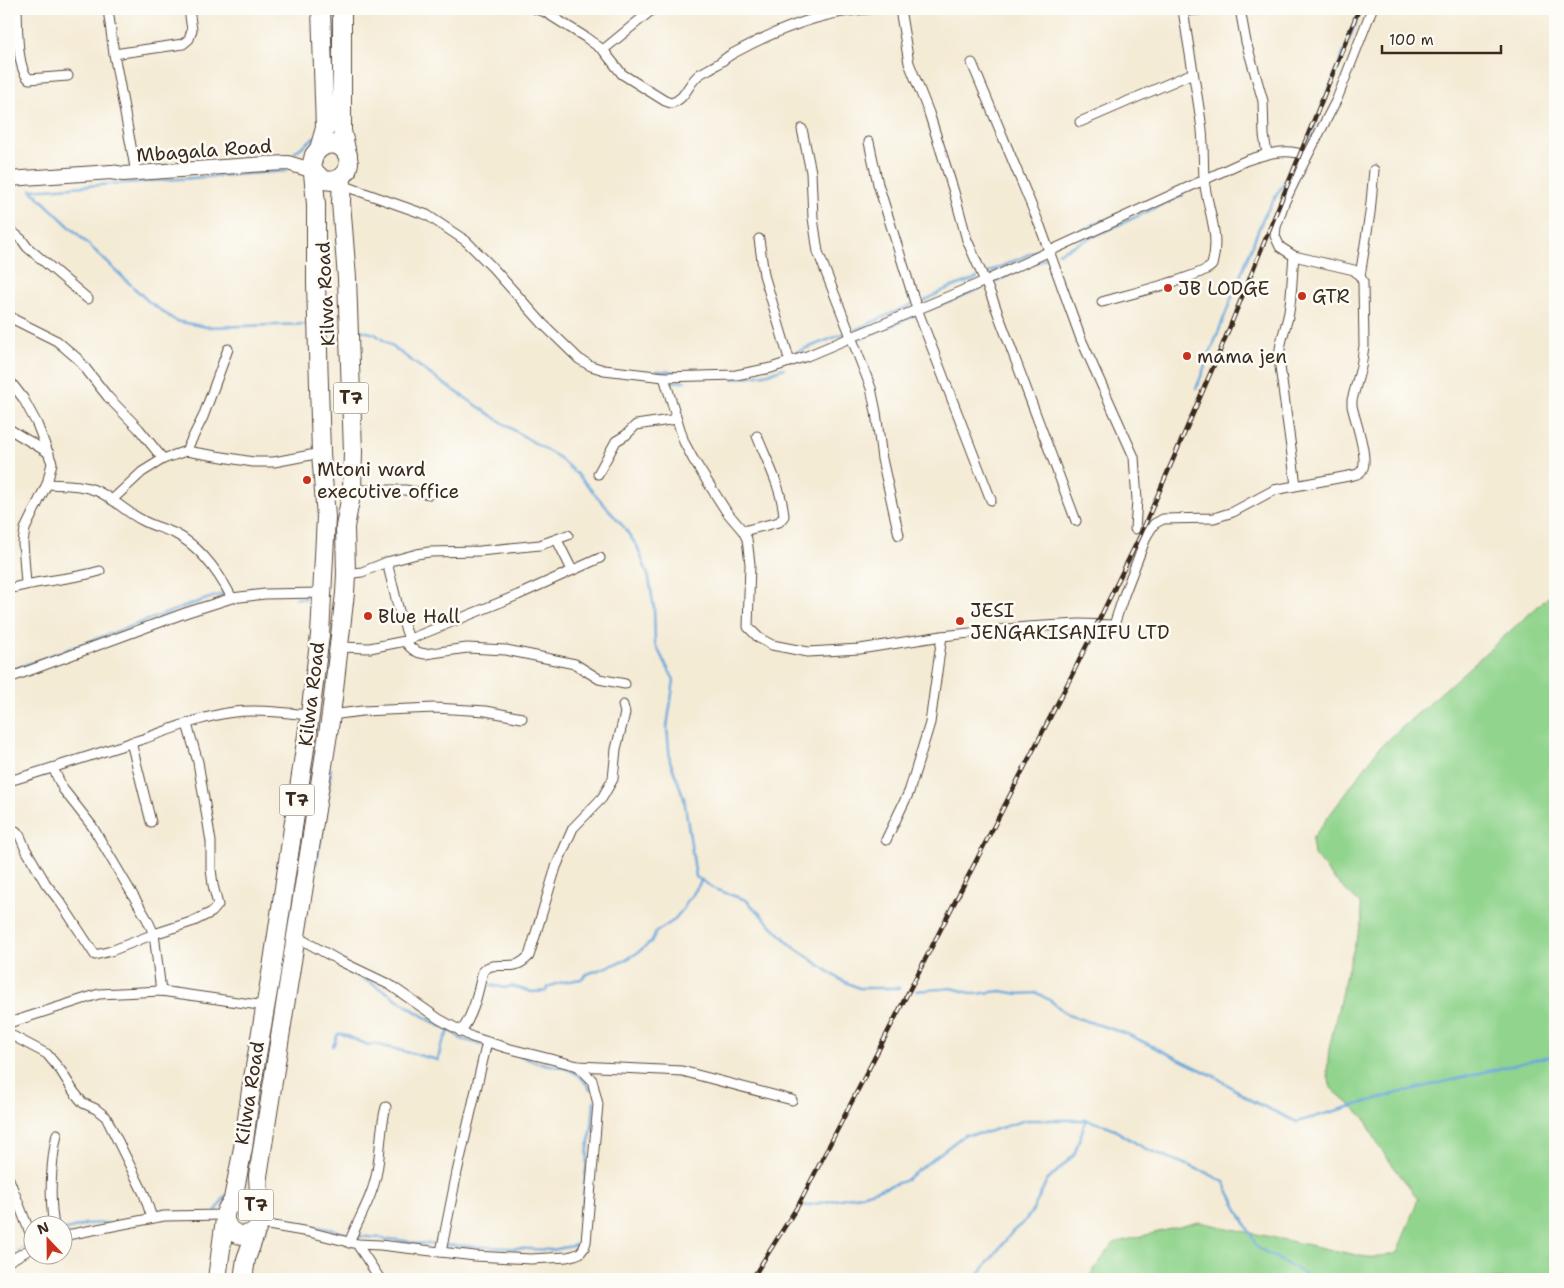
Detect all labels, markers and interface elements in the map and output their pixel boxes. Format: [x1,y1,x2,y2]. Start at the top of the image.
scale bar [1382,22,1500,54]
text: 100 m [1389,30,1434,50]
street label: Mbagala Road [135,133,273,168]
street label: Kilwa Road [310,241,341,347]
place label: JB LODGE [1178,276,1269,301]
marker: JB LODGE [1162,282,1174,294]
place label: GTR [1312,284,1350,309]
marker: GTR [1296,290,1308,302]
place label: mama jen [1197,344,1287,369]
marker: mama jen [1181,350,1193,362]
road number: T7 [334,382,368,413]
place label: Mtoni ward executive office [317,457,459,504]
marker: Mtoni ward executive office [301,474,313,486]
place label: JESI JENGAKISANIFU LTD [970,598,1169,645]
place label: Blue Hall [378,604,460,629]
marker: Blue Hall [362,610,374,622]
marker: JESI JENGAKISANIFU LTD [954,615,966,627]
street label: Kilwa Road [293,641,330,748]
road number: T7 [280,784,314,816]
street label: Kilwa Road [229,1039,270,1147]
road number: T7 [238,1190,274,1220]
north arrow [22,1216,72,1266]
text: N [35,1218,52,1238]

